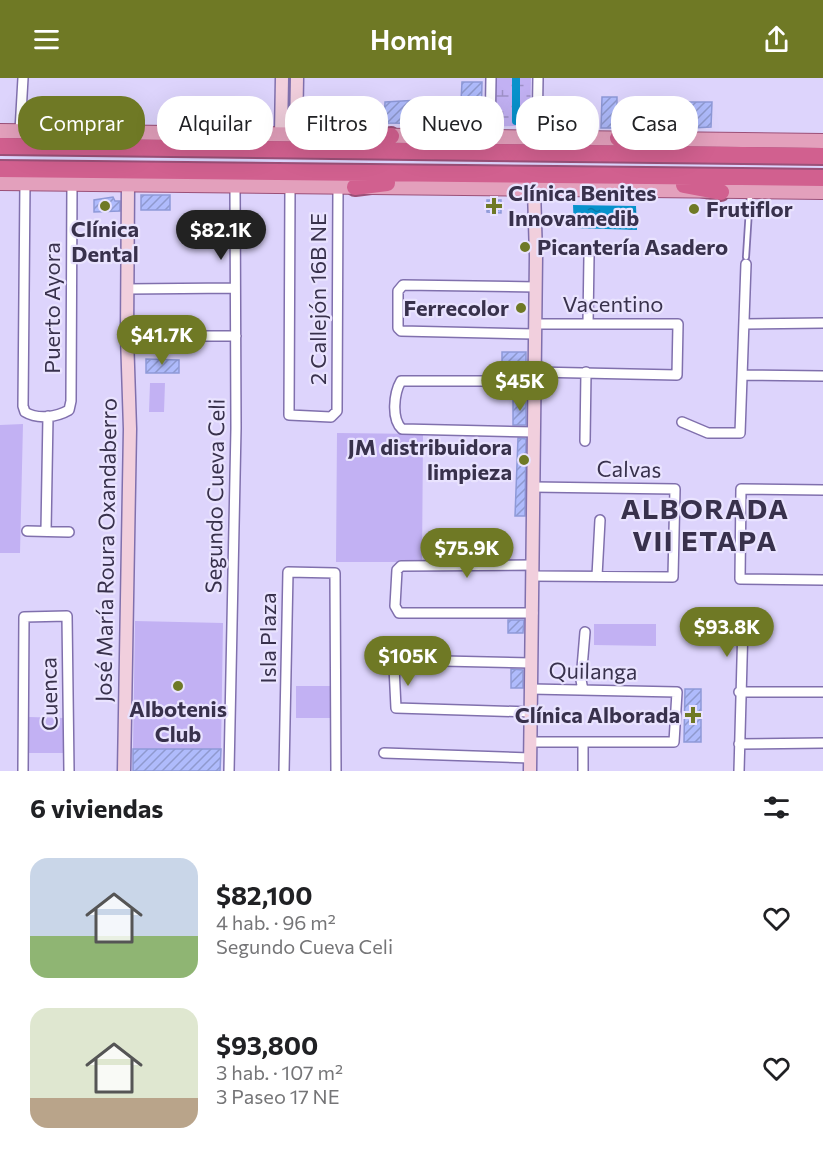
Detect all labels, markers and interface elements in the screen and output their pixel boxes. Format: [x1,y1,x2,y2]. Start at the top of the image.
icon: menu [30,23,63,56]
text: Homiq [370,23,453,56]
icon: share [760,23,793,56]
chip: Comprar [18,96,145,150]
chip: Alquilar [157,96,273,150]
chip: Filtros [285,96,388,150]
chip: Nuevo [400,96,504,150]
chip: Piso [516,96,599,150]
chip: Casa [611,96,698,150]
place label: Clínica Benites Innovamedib [508,179,657,231]
place label: Frutiflor [706,195,793,222]
marker: Clínica Benites Innovamedib [485,197,503,215]
marker: Clínica Dental [98,199,112,213]
marker: Frutiflor [687,202,701,216]
pin: $82.1K [172,210,270,261]
street label: 2 Callejón 16B NE [304,213,331,385]
place label: Clínica Dental [71,215,139,267]
text: $82.1K [190,217,252,241]
place label: Picantería Asadero [537,233,728,260]
marker: Picantería Asadero [518,240,532,254]
street label: Puerto Ayora [38,242,65,374]
street label: Vacentino [563,290,663,317]
place label: Ferrecolor [404,294,509,321]
marker: Ferrecolor [514,301,528,315]
pin: $41.7K [113,315,211,366]
text: $41.7K [131,322,193,346]
pin: $45K [484,361,556,412]
text: $45K [495,368,545,392]
street label: José María Roura Oxandaberro [89,398,122,702]
street label: Segundo Cueva Celi [199,398,230,594]
place label: JM distribuidora limpieza [348,433,512,485]
marker: JM distribuidora limpieza [517,453,531,467]
street label: Calvas [596,454,662,483]
district label: ALBORADA VII ETAPA [621,491,790,557]
pin: $75.9K [418,528,516,579]
text: $75.9K [434,535,500,559]
street label: Isla Plaza [254,593,281,683]
pin: $93.8K [678,607,776,658]
text: $93.8K [694,614,760,638]
pin: $105K [366,636,450,687]
text: $105K [378,643,438,667]
street label: Quilanga [548,656,638,685]
street label: Cuenca [34,657,63,731]
marker: Albotenis Club [171,679,185,693]
place label: Albotenis Club [129,695,227,747]
place label: Clínica Alborada [515,701,680,728]
marker: Clínica Alborada [684,706,702,724]
icon: filters [760,791,793,824]
text: 6 viviendas [30,792,163,823]
text: $82,100 [216,879,313,910]
icon: home [78,882,150,954]
icon: heart [760,902,793,935]
text: 4 hab. · 96 m² [216,910,336,934]
text: Segundo Cueva Celi [216,934,393,958]
text: $93,800 [216,1029,318,1060]
icon: home [78,1032,150,1104]
icon: heart [760,1052,793,1085]
text: 3 hab. · 107 m² [216,1060,343,1084]
text: 3 Paseo 17 NE [216,1084,340,1108]

